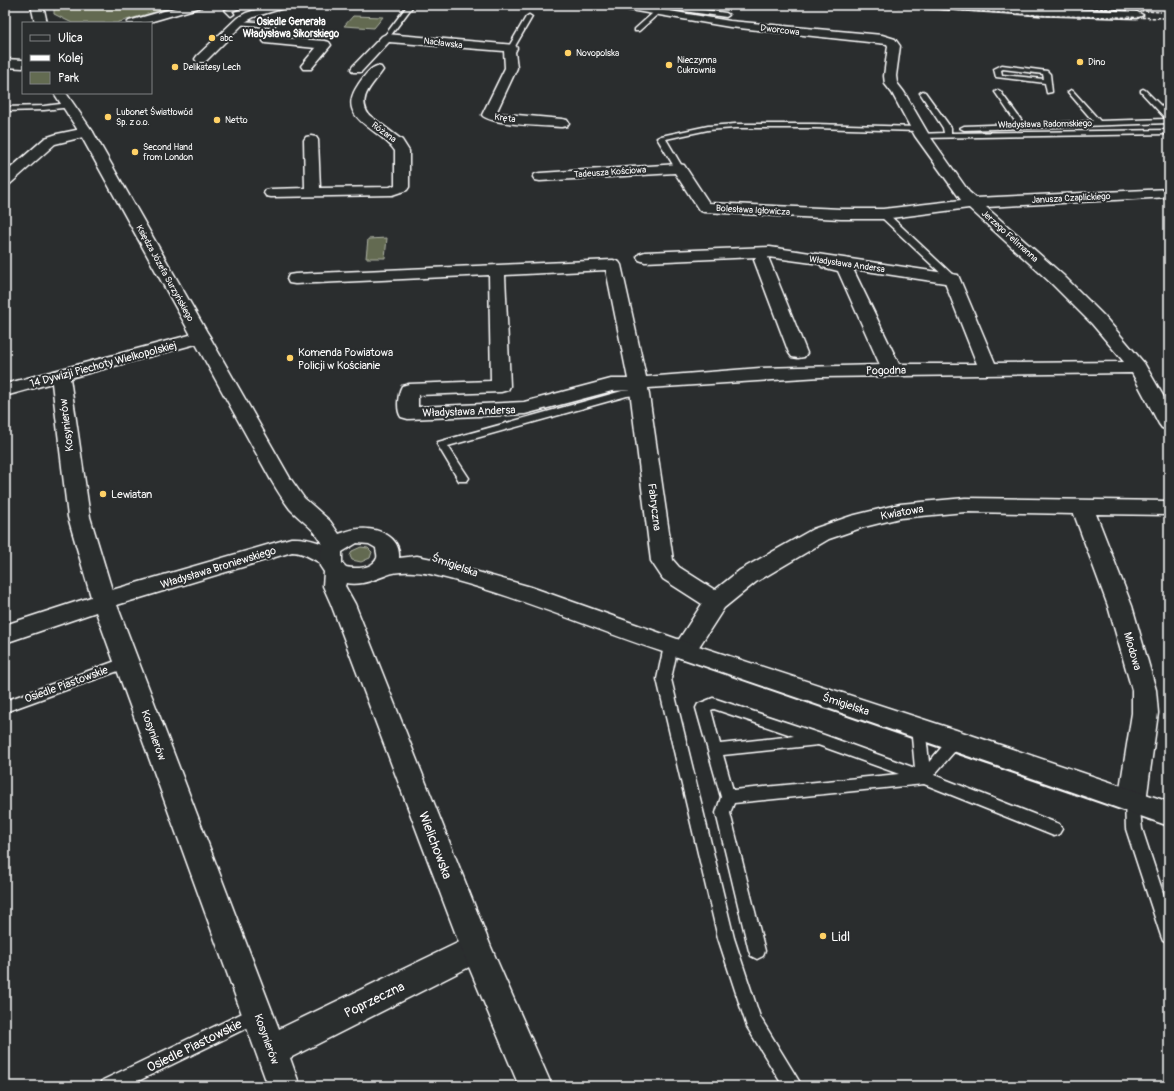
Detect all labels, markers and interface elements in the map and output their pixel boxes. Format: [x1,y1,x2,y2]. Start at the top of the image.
district label: Osiedle Generała Władysława Sikorskiego [243,16,340,40]
legend [22,22,152,94]
street label: Dworcowa [760,23,800,38]
text: Ulica [58,31,83,46]
marker: abc [207,33,217,43]
place label: abc [220,33,234,44]
street label: Nacławska [423,36,463,51]
marker: Novopolska [563,48,573,58]
place label: Novopolska [576,48,619,59]
text: Kolej [58,51,83,66]
place label: Nieczynna Cukrownia [677,55,717,76]
marker: Dino [1075,57,1085,67]
place label: Dino [1088,57,1105,68]
marker: Nieczynna Cukrownia [664,60,674,70]
marker: Delikatesy Lech [170,62,180,72]
place label: Delikatesy Lech [183,62,241,73]
text: Park [58,71,79,86]
place label: Lubonet Światłowód Sp. z o.o. [116,106,193,128]
marker: Lubonet Światłowód Sp. z o.o. [103,112,113,122]
street label: Kręta [494,112,516,125]
marker: Netto [212,115,222,125]
place label: Netto [225,115,248,126]
street label: Władysława Radomskiego [998,118,1092,131]
street label: Różana [369,120,398,145]
place label: Second Hand from London [143,142,193,163]
marker: Second Hand from London [130,147,140,157]
street label: Tadeusza Kościowa [574,164,647,181]
street label: Janusza Czaplickiego [1031,191,1111,206]
street label: Bolesława Igłowicza [716,203,790,218]
street label: Jerzego Fellmanna [979,208,1040,265]
street label: Księdza Józefa Surzyńskiego [133,223,196,324]
street label: Władysława Andersa [808,254,885,275]
street label: 14 Dywizji Piechoty Wielkopolskiej [28,339,178,390]
place label: Komenda Powiatowa Policji w Kościanie [298,346,393,372]
marker: Komenda Powiatowa Policji w Kościanie [285,353,295,363]
street label: Pogodna [866,364,906,377]
street label: Kosynierów [57,397,76,452]
street label: Władysława Andersa [422,403,516,420]
street label: Fabryczna [645,483,664,532]
place label: Lewiatan [111,488,152,501]
marker: Lewiatan [98,489,108,499]
street label: Kwiatowa [880,502,925,523]
street label: Władysława Broniewskiego [159,544,278,591]
street label: Śmigielska [430,551,480,580]
street label: Miodowa [1121,630,1144,672]
street label: Osiedle Piastowskie [23,663,110,706]
street label: Śmigielska [821,691,871,718]
street label: Kosynierów [138,708,169,763]
street label: Wielichowska [415,809,455,881]
place label: Lidl [831,929,850,945]
marker: Lidl [818,931,828,941]
street label: Poprzeczna [342,978,407,1021]
street label: Kosynierów [251,1012,282,1067]
street label: Osiedle Piastowskie [144,1016,245,1076]

